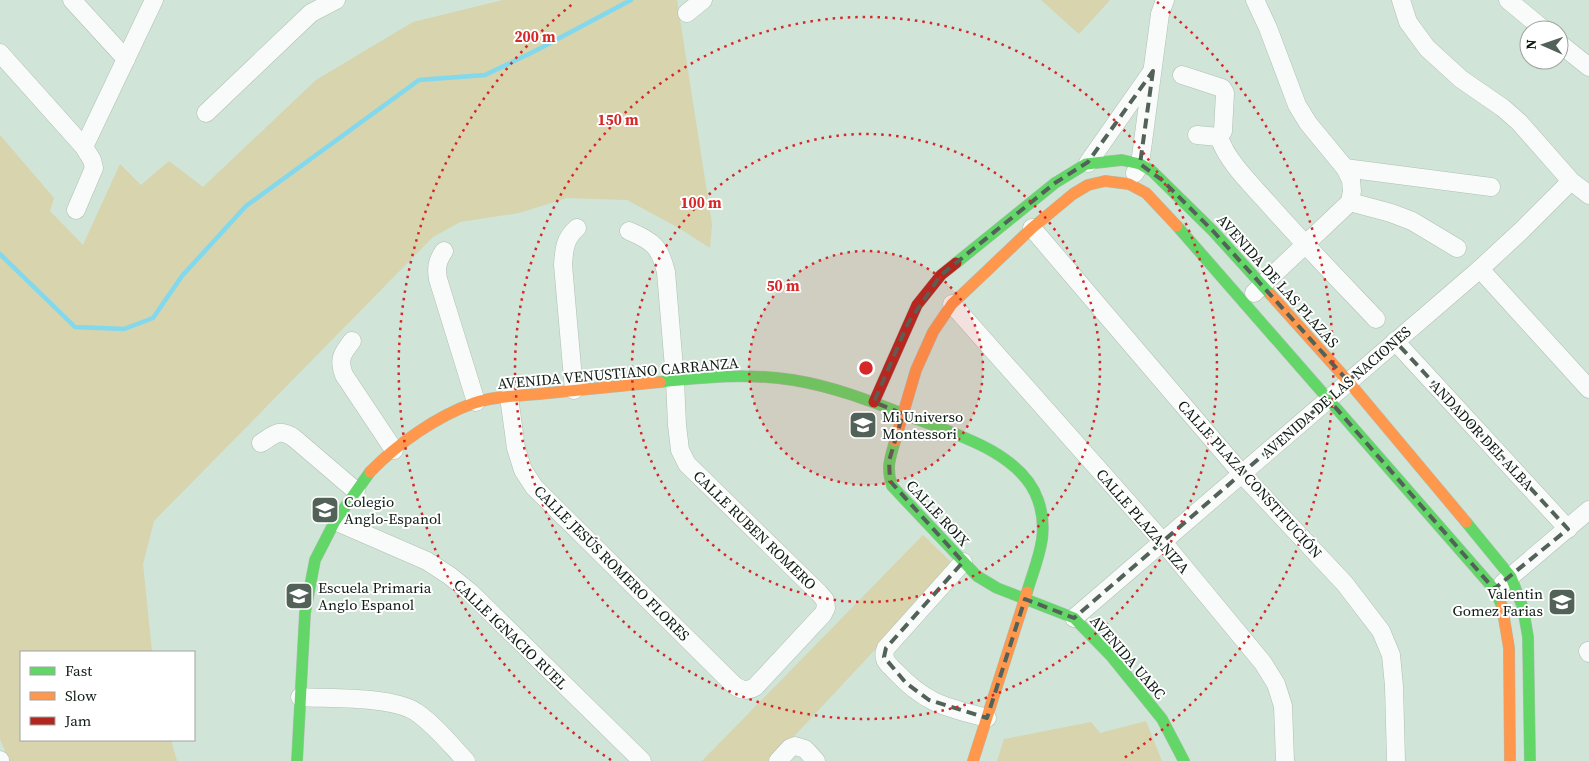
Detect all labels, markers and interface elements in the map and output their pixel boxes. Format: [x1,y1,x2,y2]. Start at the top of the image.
north arrow [1519,20,1569,70]
text: 200 m [514,26,556,47]
text: N [1521,39,1541,50]
text: 150 m [597,109,639,130]
text: 100 m [680,192,722,213]
street label: AVENIDA DE LAS PLAZAS [1212,210,1344,353]
text: 50 m [766,275,800,296]
street label: AVENIDA DE LAS NACIONES [1257,321,1416,463]
street label: AVENIDA VENUSTIANO CARRANZA [497,352,739,394]
centre of rings [857,359,875,377]
street label: ANDADOR DEL ALBA [1425,375,1539,495]
street label: CALLE PLAZA CONSTITUCIÓN [1173,395,1327,563]
place label: Mi Universo Montessori [882,406,963,444]
school or university icon: Mi Universo Montessori [848,410,878,440]
street label: CALLE PLAZA NIZA [1091,464,1195,578]
street label: CALLE RUBEN ROMERO [689,465,821,595]
street label: CALLE ROIX [902,475,975,551]
street label: CALLE JESÚS ROMERO FLORES [529,480,695,646]
place label: Colegio Anglo-Espanol [344,491,442,529]
school or university icon: Colegio Anglo-Espanol [310,495,340,525]
street label: CALLE IGNACIO RUEL [449,574,573,694]
place label: Escuela Primaria Anglo Espanol [318,577,432,615]
school or university icon: Escuela Primaria Anglo Espanol [284,581,314,611]
place label: Valentin Gomez Farias [1452,583,1543,621]
school or university icon: Valentin Gomez Farias [1547,587,1577,617]
street label: AVENIDA UABC [1086,610,1170,704]
legend [20,651,195,741]
text: Fast [65,660,92,681]
text: Slow [65,685,97,706]
text: Jam [64,710,92,731]

